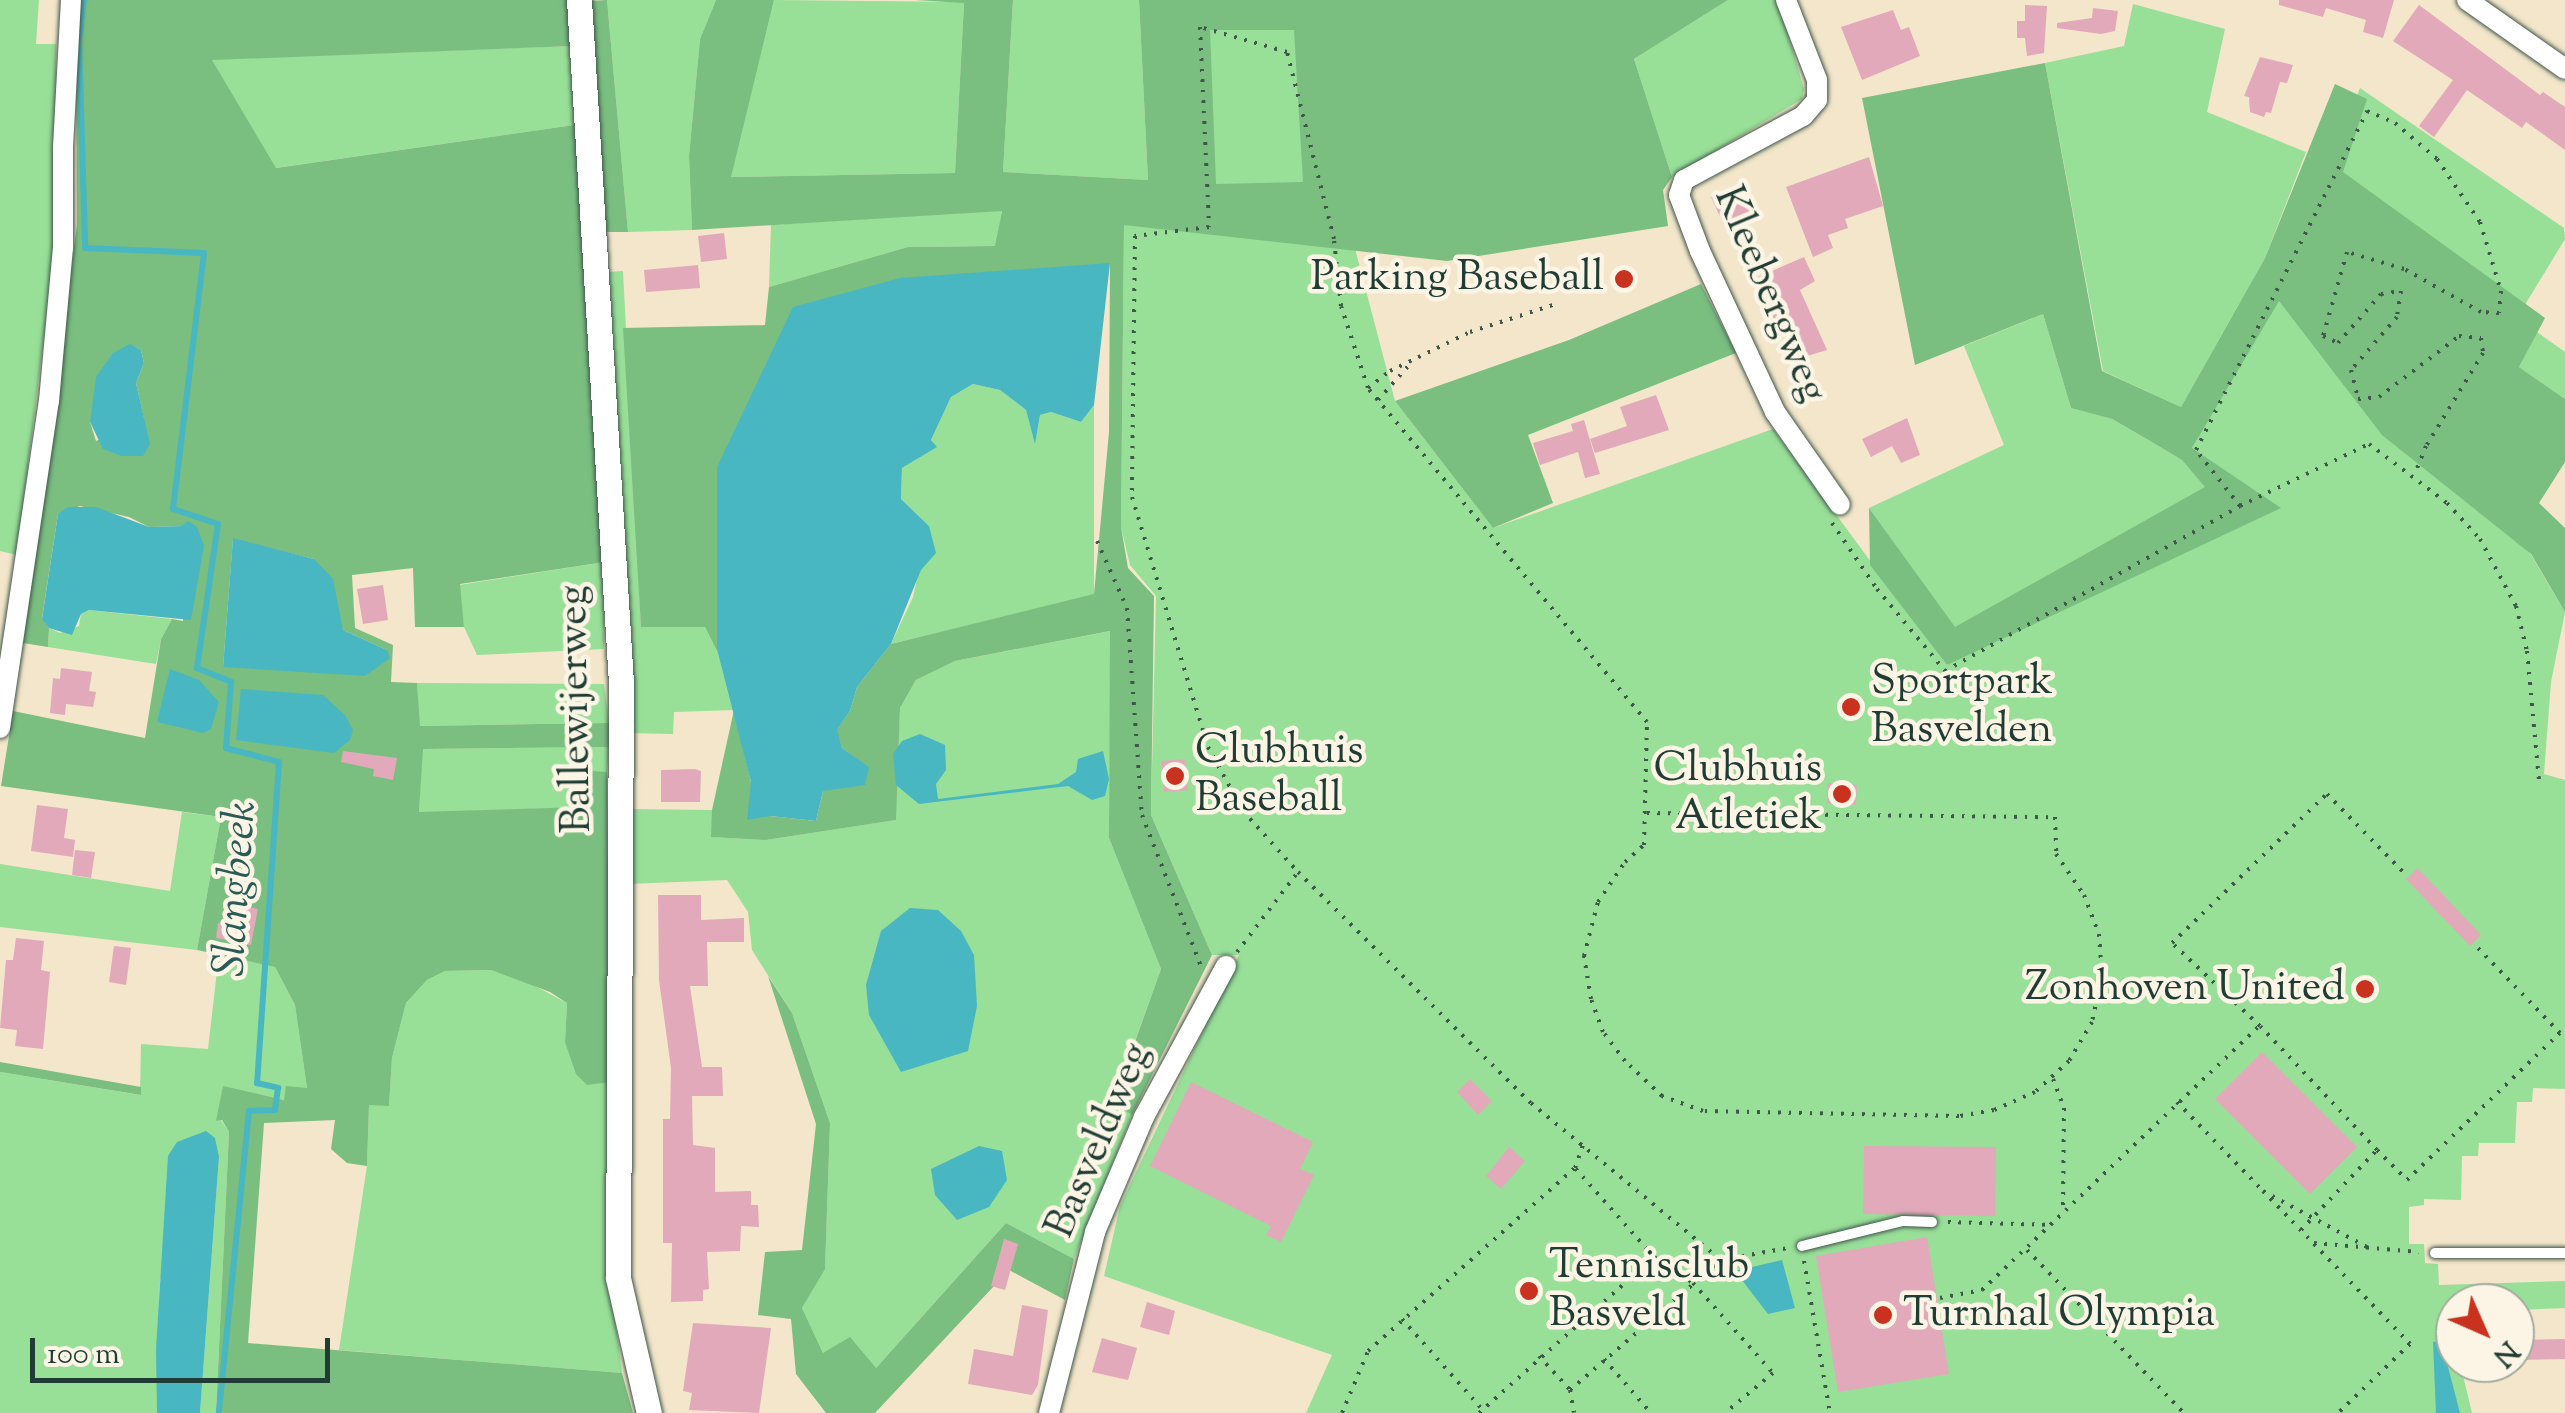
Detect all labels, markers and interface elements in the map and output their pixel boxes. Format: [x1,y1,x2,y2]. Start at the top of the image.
street label: Kleebergweg [1701,180,1837,410]
place label: Parking Baseball [1311,254,1604,304]
marker: Parking Baseball [1613,268,1635,290]
street label: Ballewijerweg [550,584,604,834]
place label: Sportpark Basvelden [1871,658,2053,756]
marker: Sportpark Basvelden [1840,696,1862,718]
place label: Clubhuis Baseball [1195,727,1364,826]
place label: Clubhuis Atletiek [1653,745,1822,844]
marker: Clubhuis Baseball [1164,765,1186,787]
marker: Clubhuis Atletiek [1831,783,1853,805]
water label: Slangbeek [205,800,271,978]
place label: Zonhoven United [2025,964,2345,1014]
marker: Zonhoven United [2354,978,2376,1000]
street label: Basveldweg [1036,1036,1164,1246]
place label: Tennisclub Basveld [1549,1242,1749,1340]
marker: Tennisclub Basveld [1518,1280,1540,1302]
north arrow [2435,1283,2535,1383]
place label: Turnhal Olympia [1903,1290,2215,1340]
marker: Turnhal Olympia [1872,1304,1894,1326]
scale bar [35,1318,335,1380]
text: N [2483,1331,2527,1375]
text: 100 m [47,1334,120,1377]

